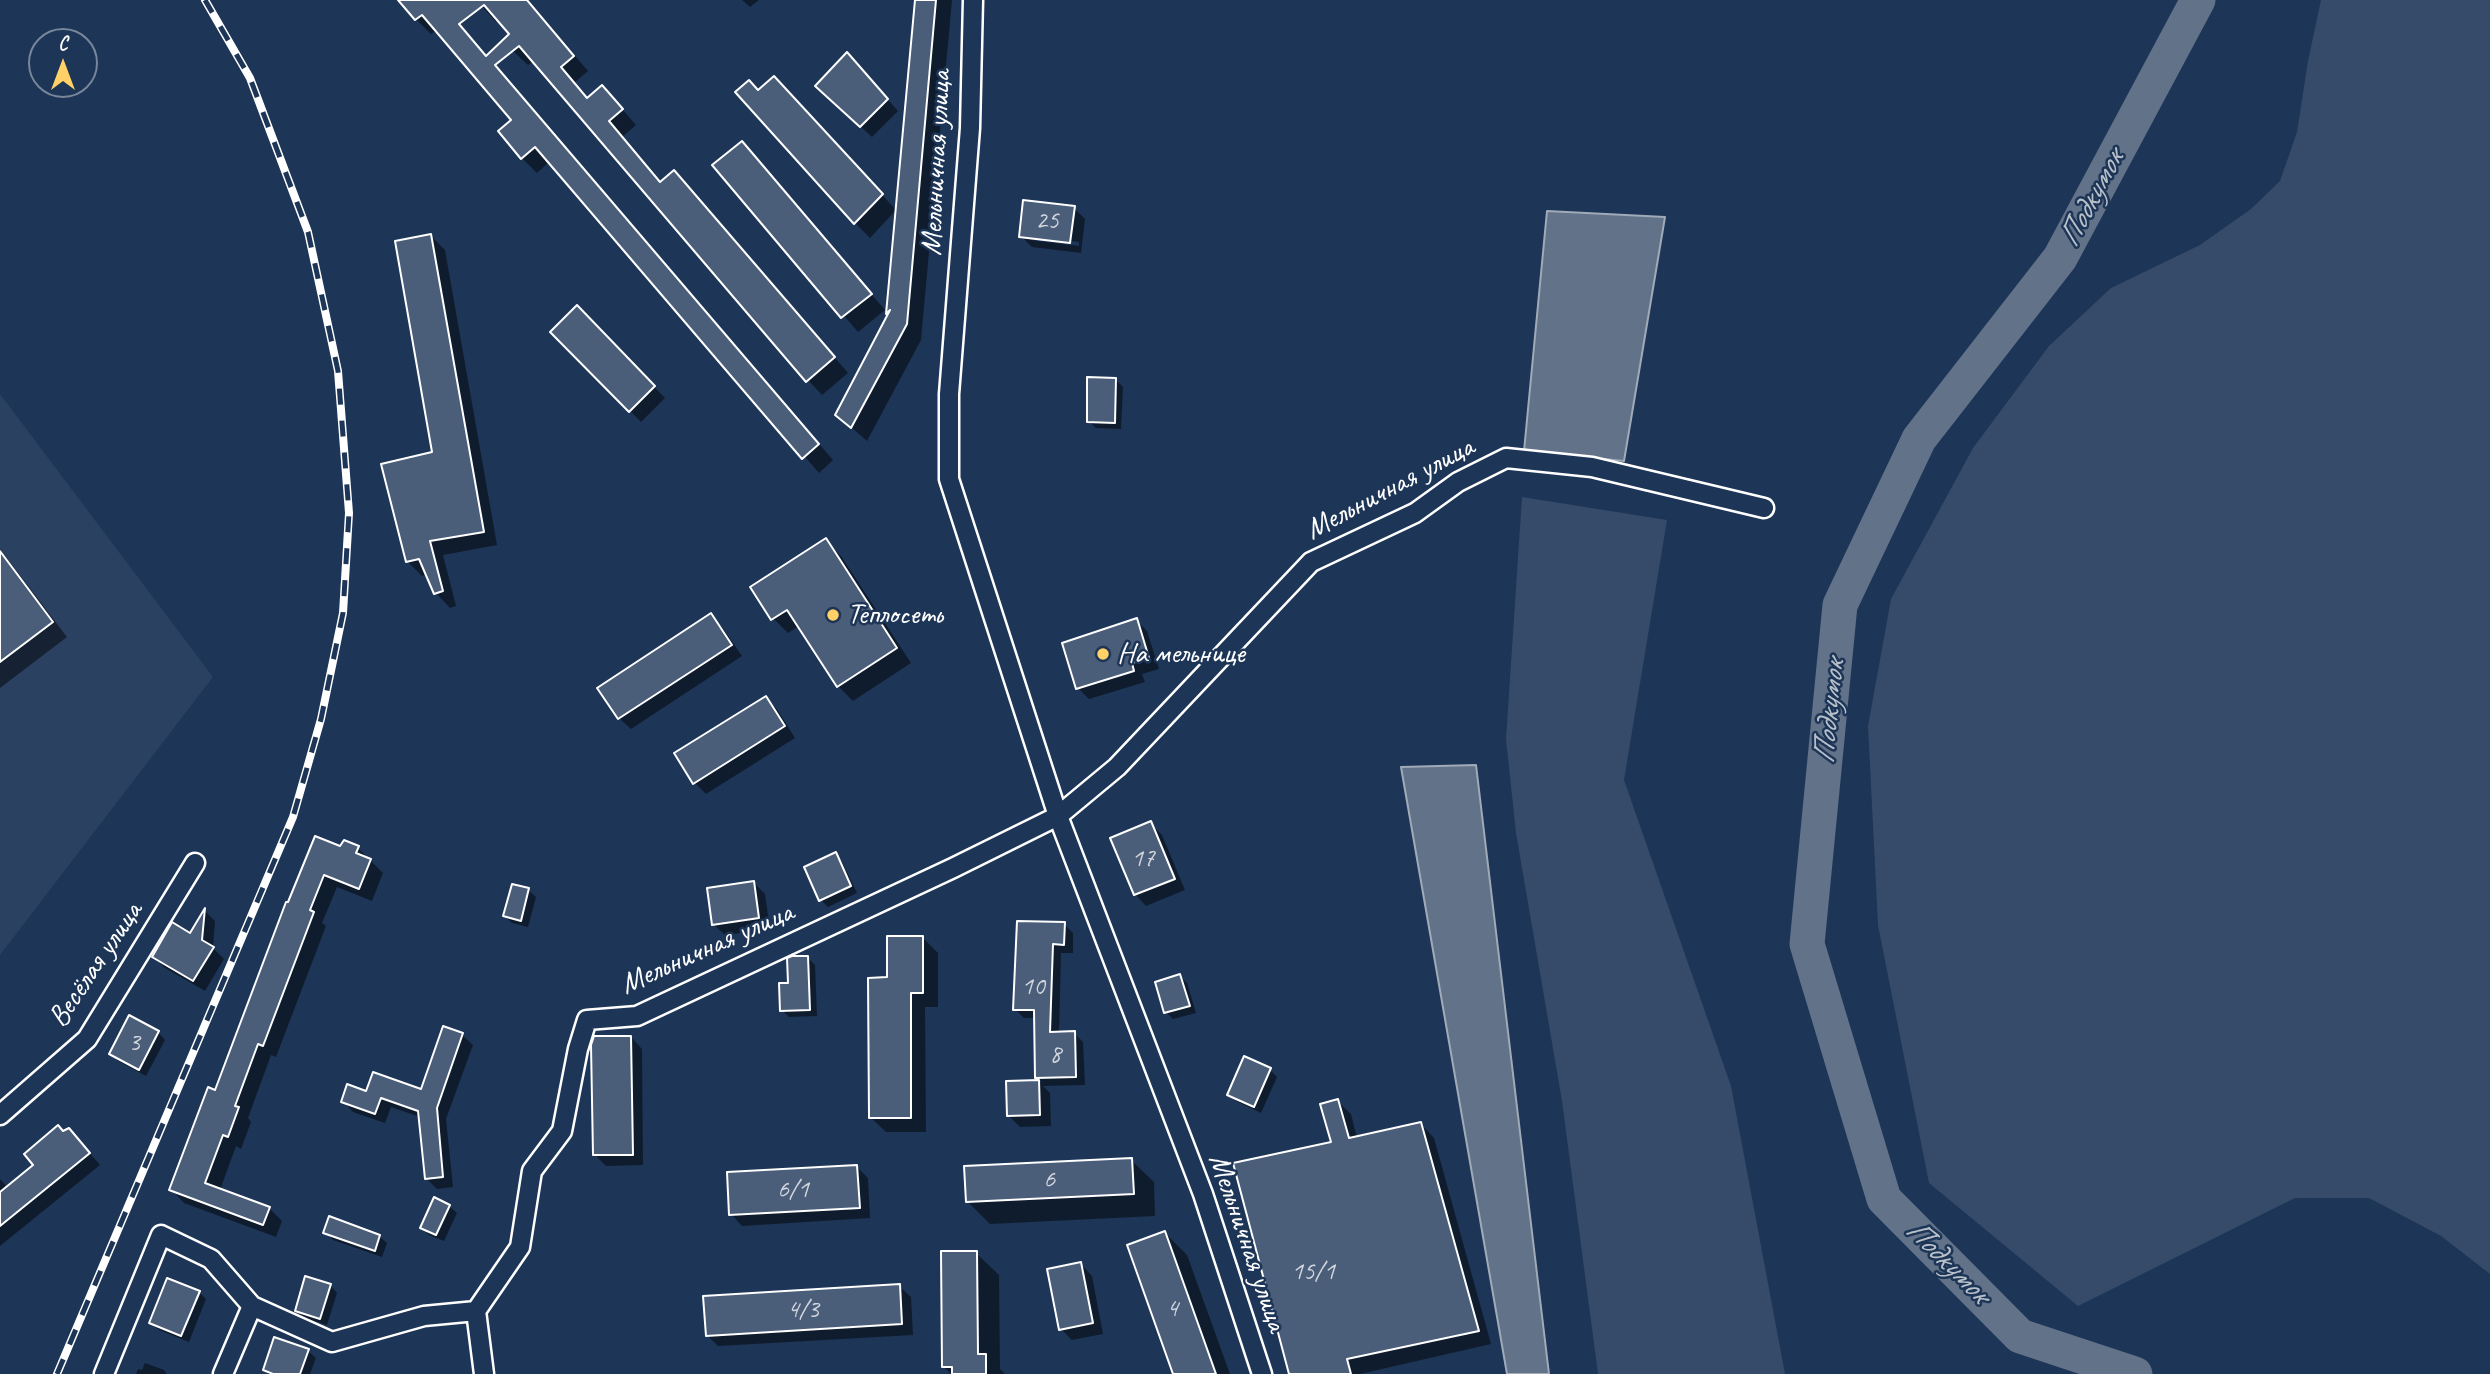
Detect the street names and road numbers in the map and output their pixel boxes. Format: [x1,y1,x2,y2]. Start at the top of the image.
street label: Мельничная улица [914,69,960,257]
street label: Мельничная улица [1300,430,1480,548]
street label: Весёлая улица [41,895,151,1035]
street label: Мельничная улица [615,895,799,1003]
street label: Мельничная улица [1200,1149,1294,1337]

